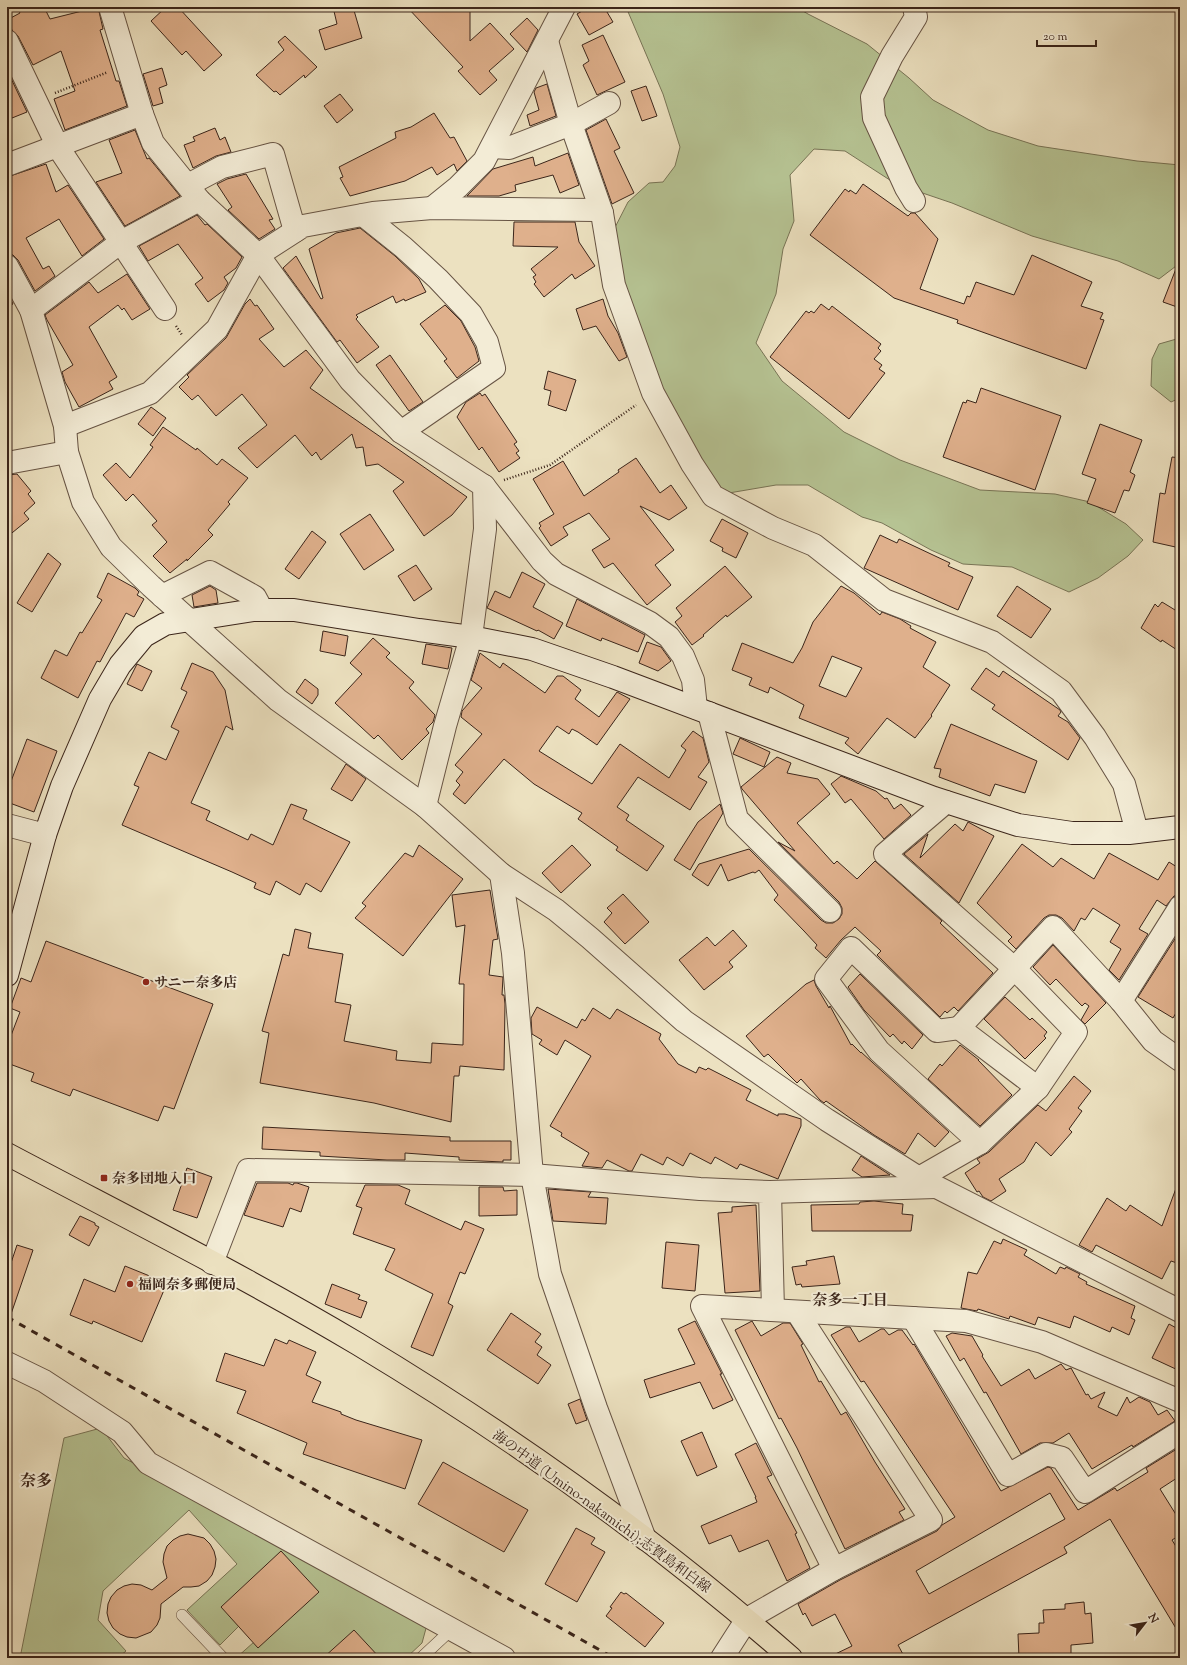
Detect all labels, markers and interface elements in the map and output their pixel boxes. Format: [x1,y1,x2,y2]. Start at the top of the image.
scale bar [1037,22,1096,48]
text: 20 m [1043,28,1068,46]
place label: サニー奈多店 [154,974,237,994]
marker: サニー奈多店 [141,977,151,987]
place label: 奈多団地入口 [112,1170,196,1190]
marker: 奈多団地入口 [99,1173,109,1183]
place label: 福岡奈多郵便局 [138,1276,236,1296]
marker: 福岡奈多郵便局 [125,1279,135,1289]
district label: 奈多一丁目 [812,1291,888,1312]
street label: 海の中道 (Umino-nakamichi);志賀島和白線 [487,1426,714,1599]
district label: 奈多 [20,1471,52,1494]
north arrow [1125,1603,1165,1643]
text: N [1143,1610,1162,1626]

